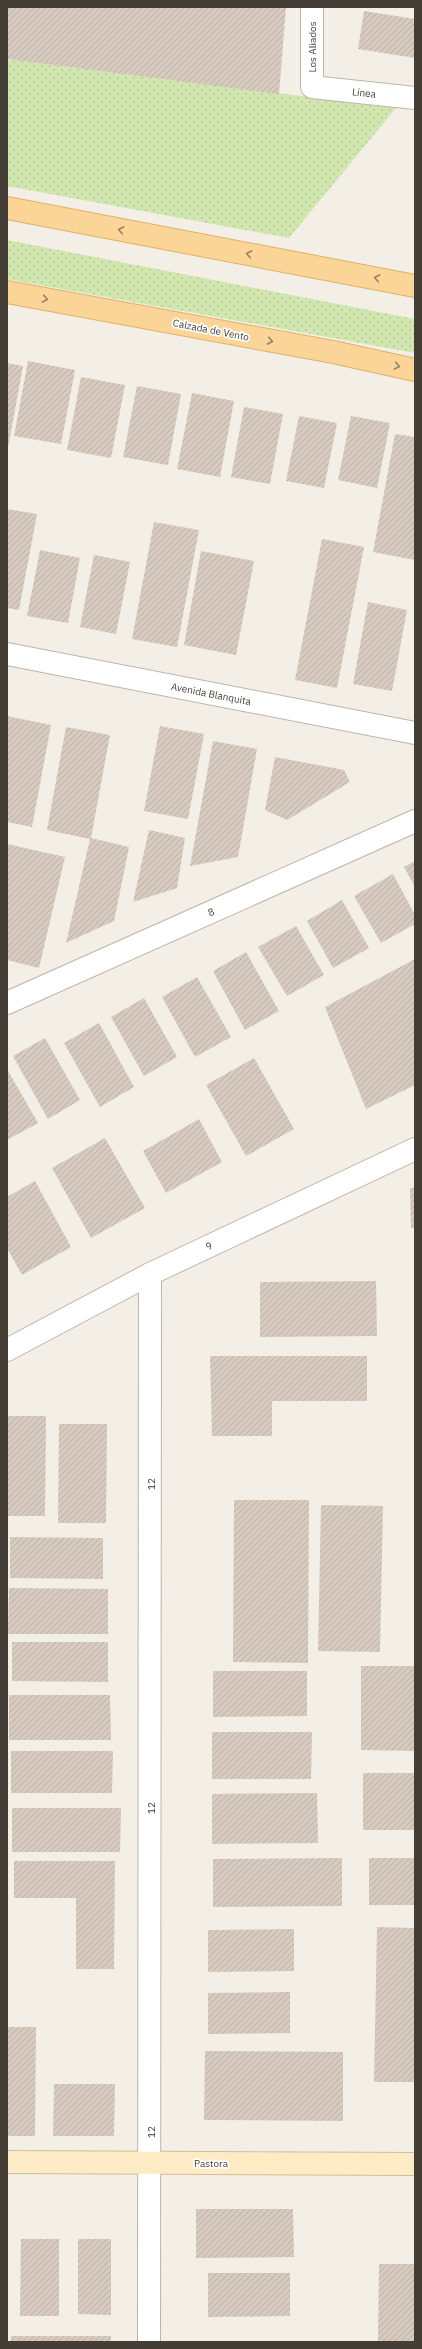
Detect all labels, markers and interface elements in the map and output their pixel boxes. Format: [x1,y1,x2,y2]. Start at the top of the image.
street label: Los Aliados [306,21,319,72]
street label: Línea [351,85,377,101]
one-way arrow [118,226,124,234]
one-way arrow [246,250,252,259]
one-way arrow [374,275,380,283]
one-way arrow [42,294,48,303]
street label: Calzada de Vento [172,316,251,344]
one-way arrow [266,336,273,344]
one-way arrow [394,361,400,369]
street label: Avenida Blanquita [170,680,253,708]
street label: 8 [206,905,216,919]
street label: 9 [204,1239,214,1253]
street label: 12 [145,1478,158,1490]
street label: 12 [145,1802,158,1814]
street label: 12 [145,2126,158,2138]
street label: Pastora [194,2157,229,2170]

